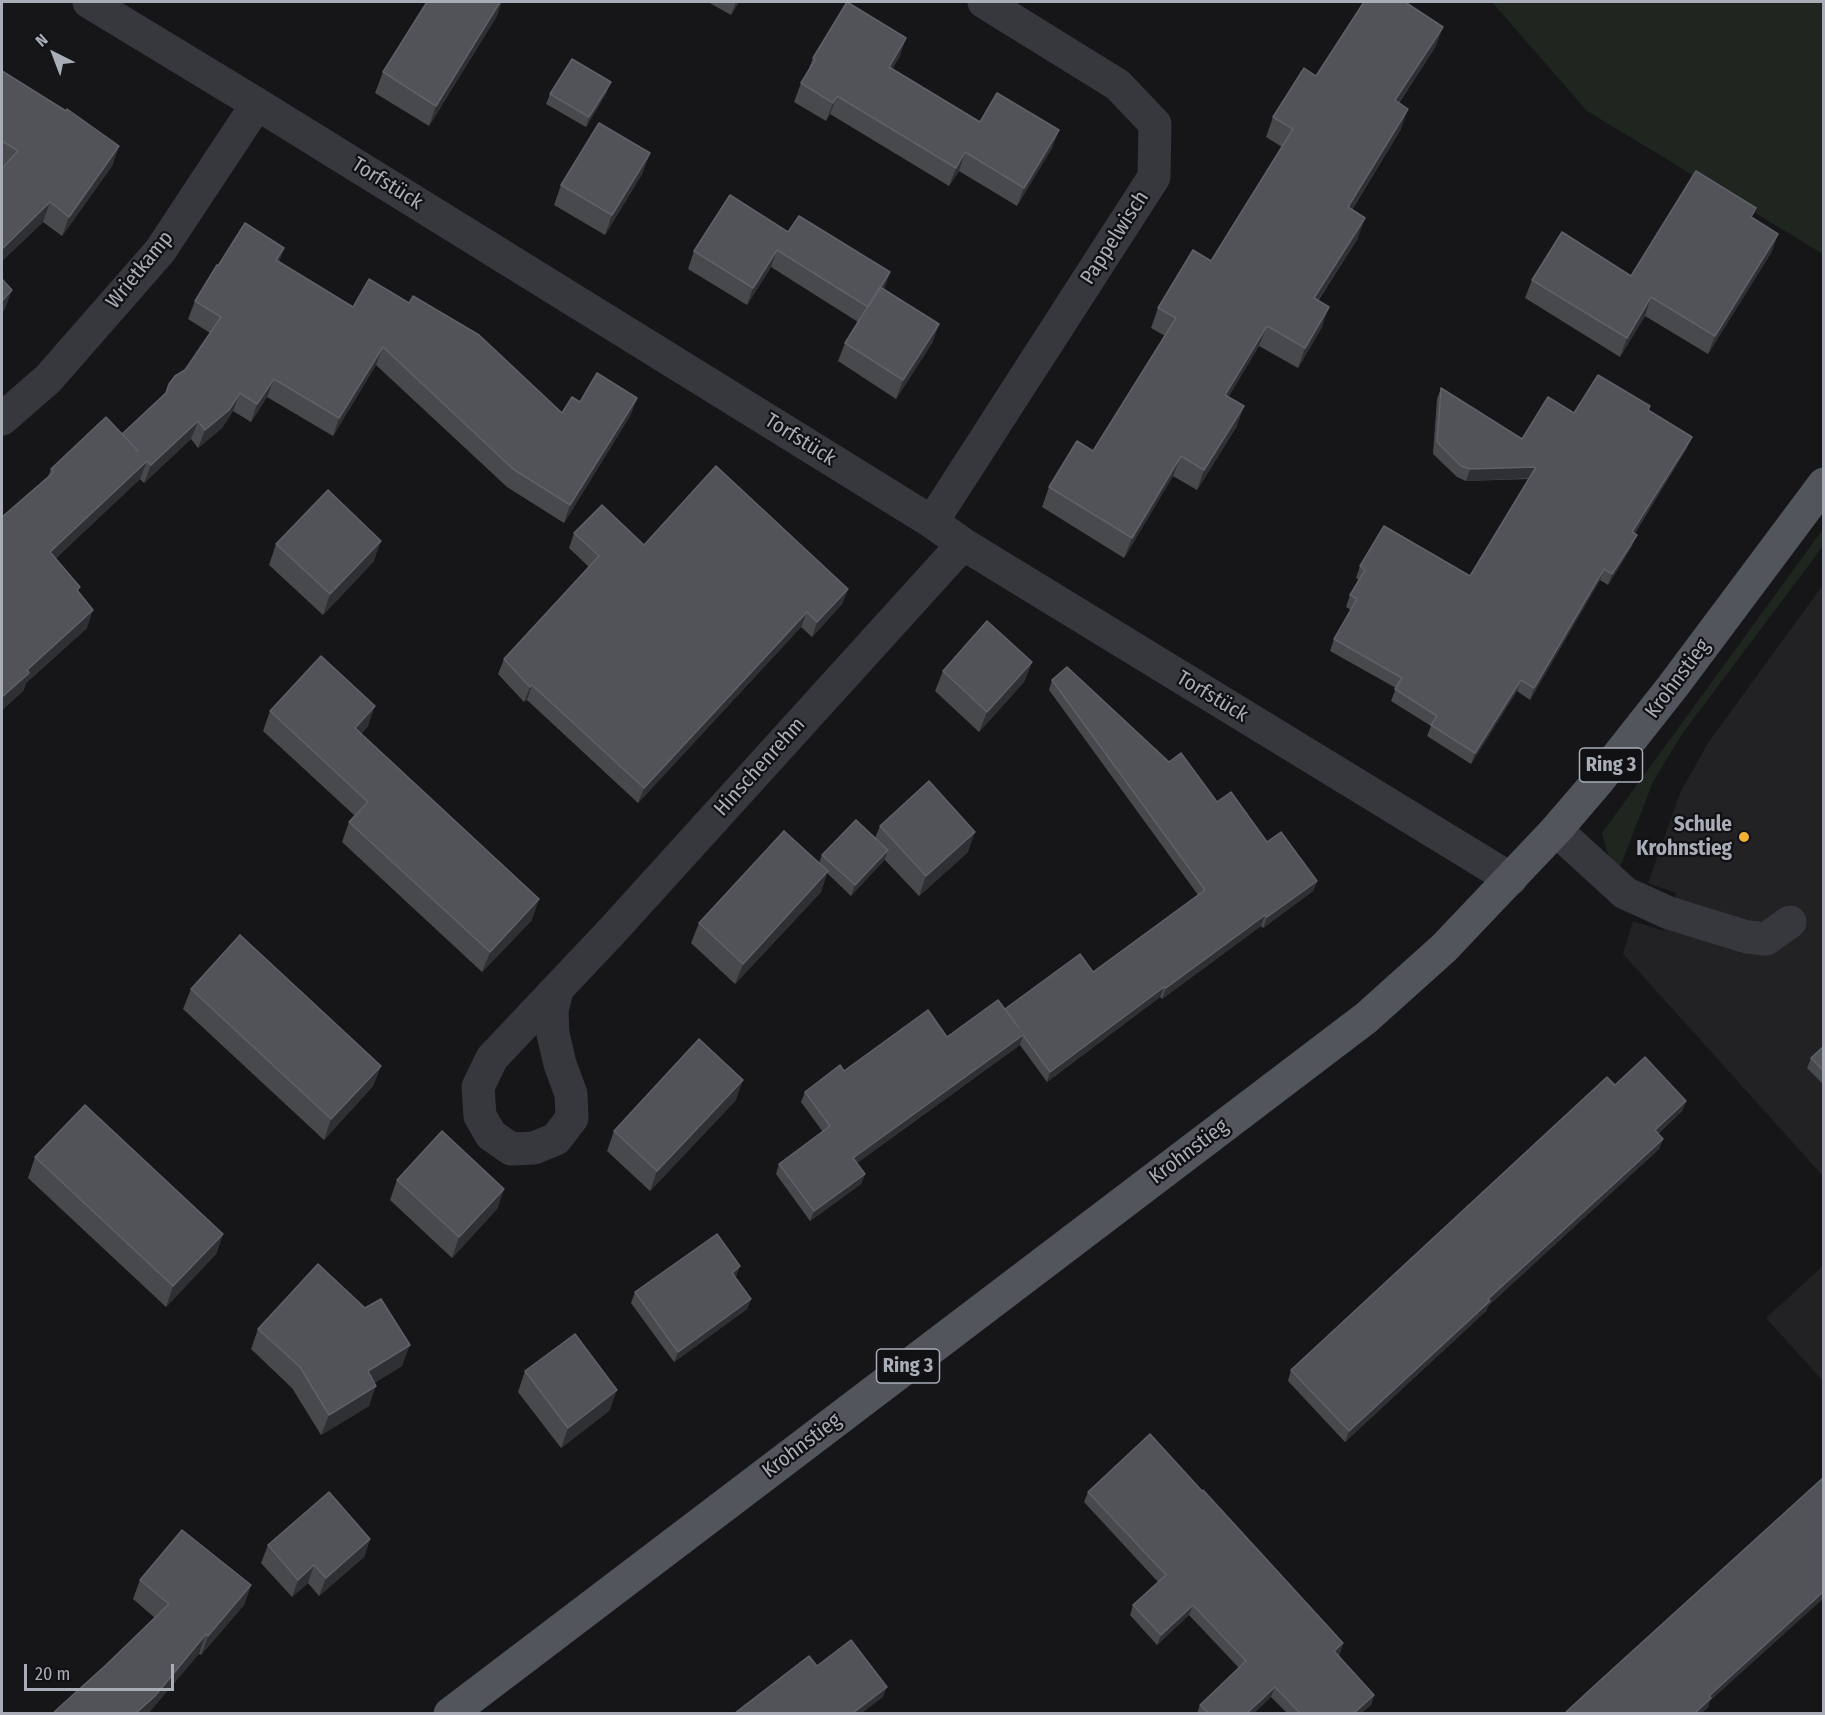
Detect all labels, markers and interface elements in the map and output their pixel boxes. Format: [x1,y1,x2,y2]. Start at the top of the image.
north arrow [24,24,84,84]
text: N [32,30,52,51]
street label: Torfstück [347,152,427,216]
street label: Pappelwisch [1075,186,1155,290]
street label: Wrietkamp [101,226,179,314]
street label: Torfstück [760,408,840,472]
street label: Krohnstieg [1640,635,1716,723]
street label: Torfstück [1172,666,1252,728]
street label: Hinschenrehm [709,713,811,821]
road number: Ring 3 [1580,748,1642,782]
place label: Schule Krohnstieg [1636,812,1732,862]
marker: Schule Krohnstieg [1737,830,1751,844]
street label: Krohnstieg [1145,1114,1233,1190]
road number: Ring 3 [876,1349,940,1383]
street label: Krohnstieg [758,1408,846,1484]
scale bar [27,1652,177,1690]
text: 20 m [35,1663,70,1685]

